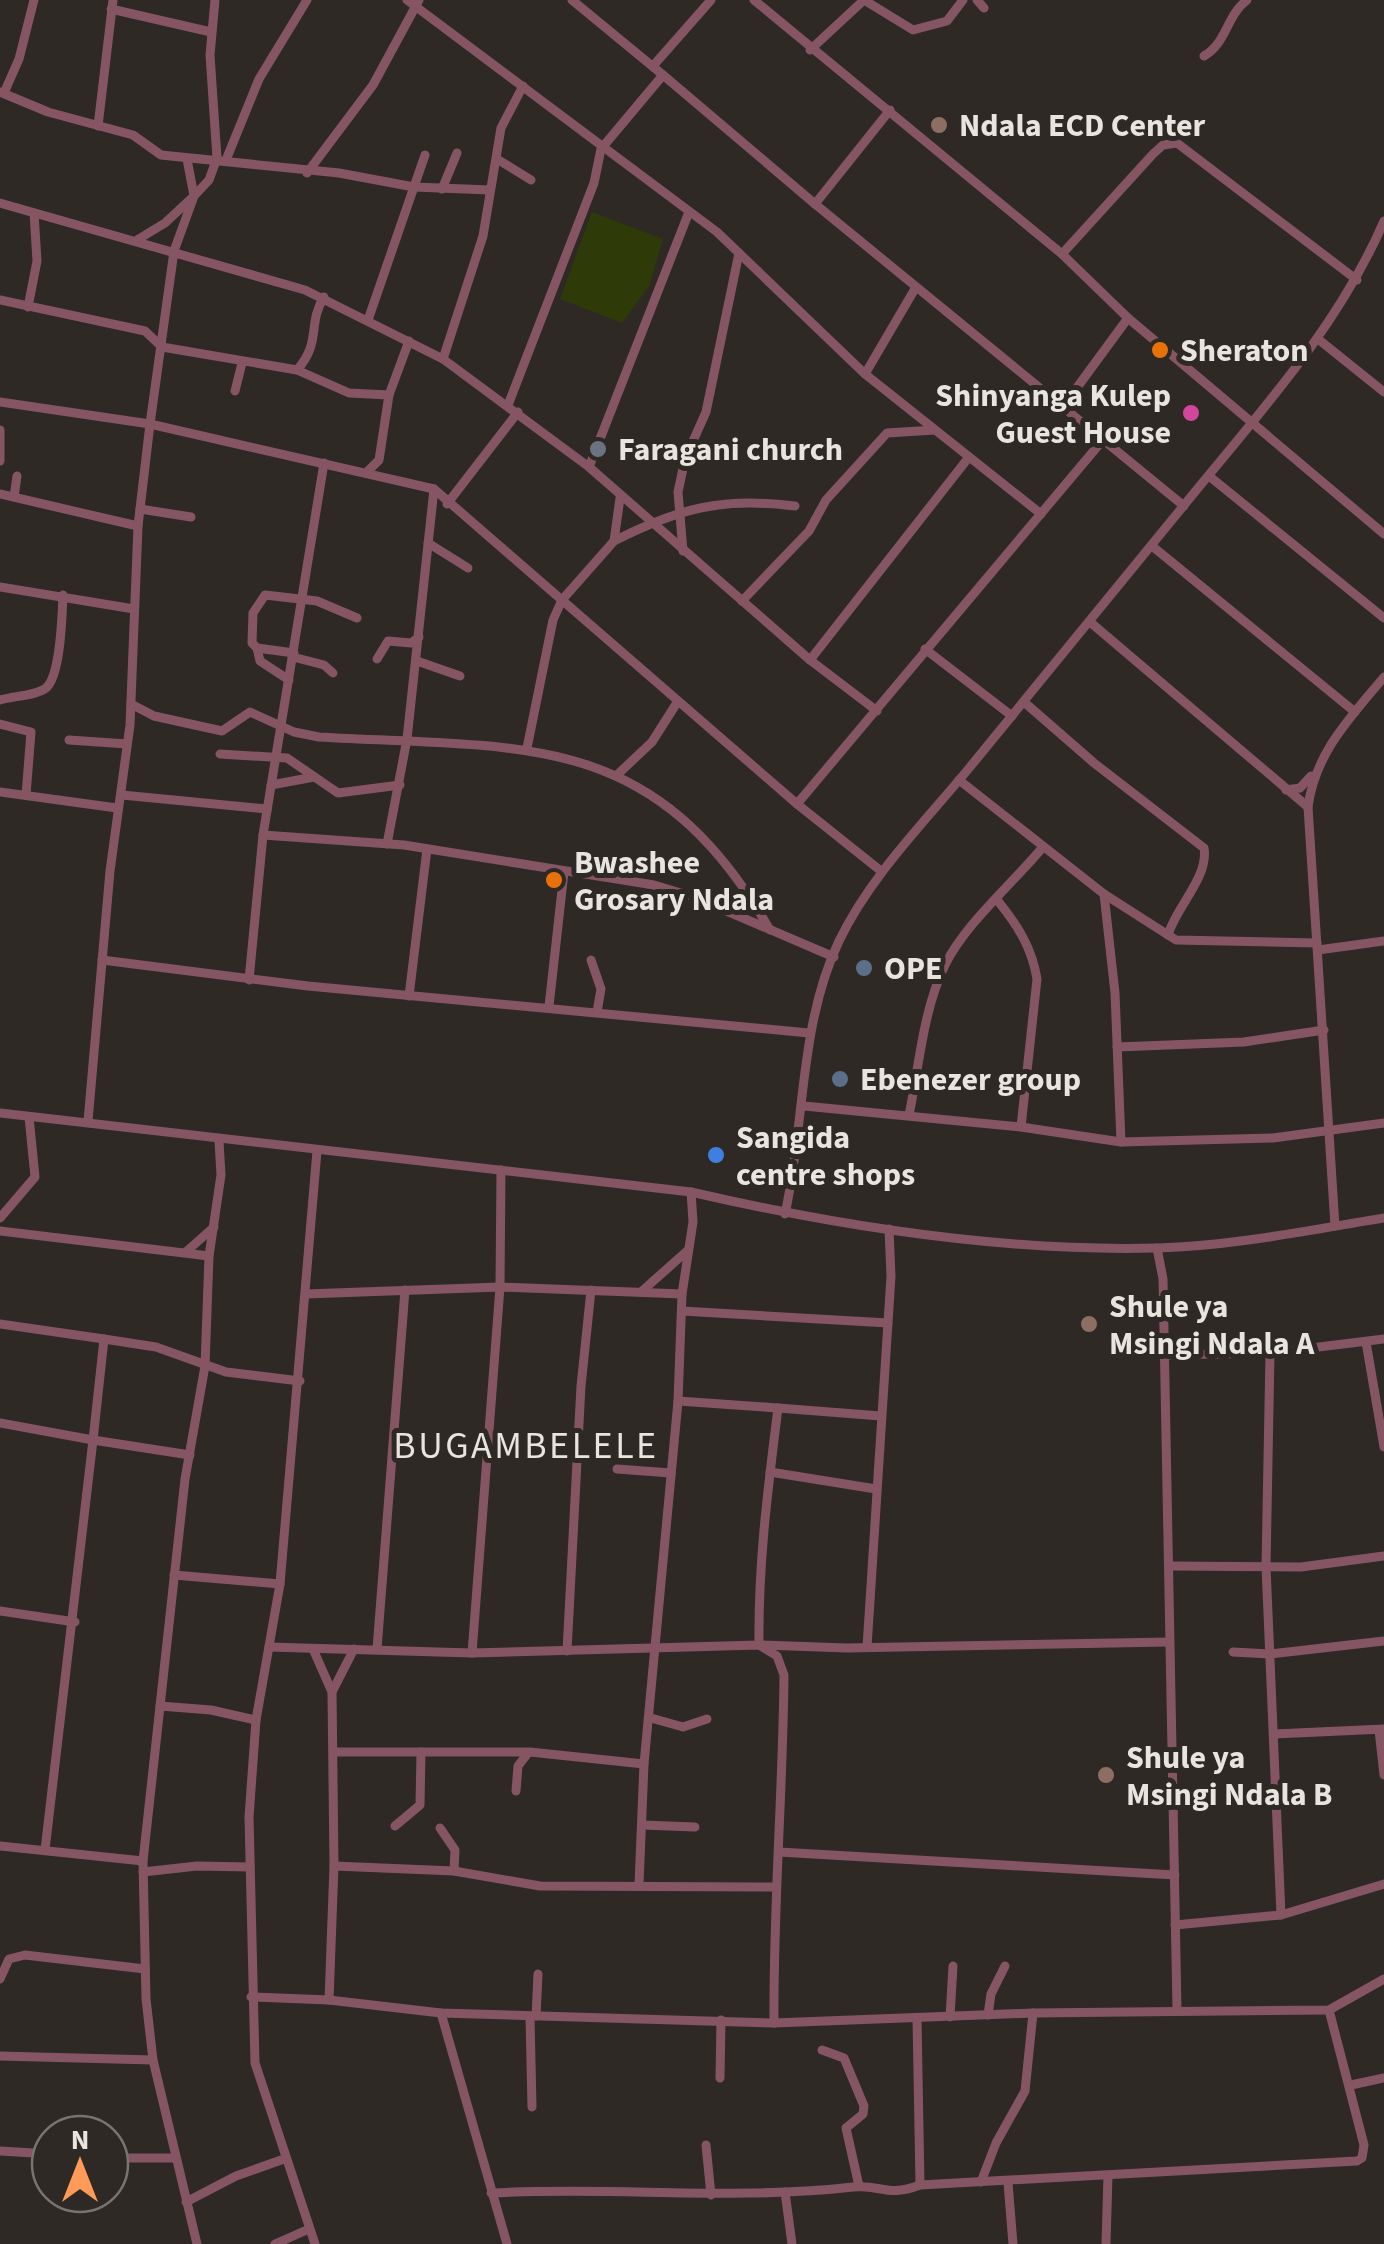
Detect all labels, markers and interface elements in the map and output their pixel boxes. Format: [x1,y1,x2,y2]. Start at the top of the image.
place label: Ndala ECD Center [959,103,1206,149]
marker: Ndala ECD Center [928,114,950,136]
place label: Sheraton [1180,328,1309,374]
marker: Sheraton [1149,339,1171,361]
place label: Shinyanga Kulep Guest House [935,373,1171,456]
marker: Shinyanga Kulep Guest House [1180,402,1202,424]
place label: Faragani church [618,427,843,473]
marker: Faragani church [587,438,609,460]
place label: Bwashee Grosary Ndala [574,840,774,923]
marker: Bwashee Grosary Ndala [543,869,565,891]
place label: OPE [884,946,943,992]
marker: OPE [853,957,875,979]
place label: Ebenezer group [860,1057,1081,1103]
marker: Ebenezer group [829,1068,851,1090]
place label: Sangida centre shops [736,1115,915,1198]
marker: Sangida centre shops [705,1144,727,1166]
place label: Shule ya Msingi Ndala A [1109,1284,1315,1367]
marker: Shule ya Msingi Ndala A [1078,1313,1100,1335]
district label: BUGAMBELELE [393,1419,659,1473]
place label: Shule ya Msingi Ndala B [1126,1735,1332,1818]
marker: Shule ya Msingi Ndala B [1095,1764,1117,1786]
north arrow [30,2114,130,2214]
text: N [71,2120,89,2160]

